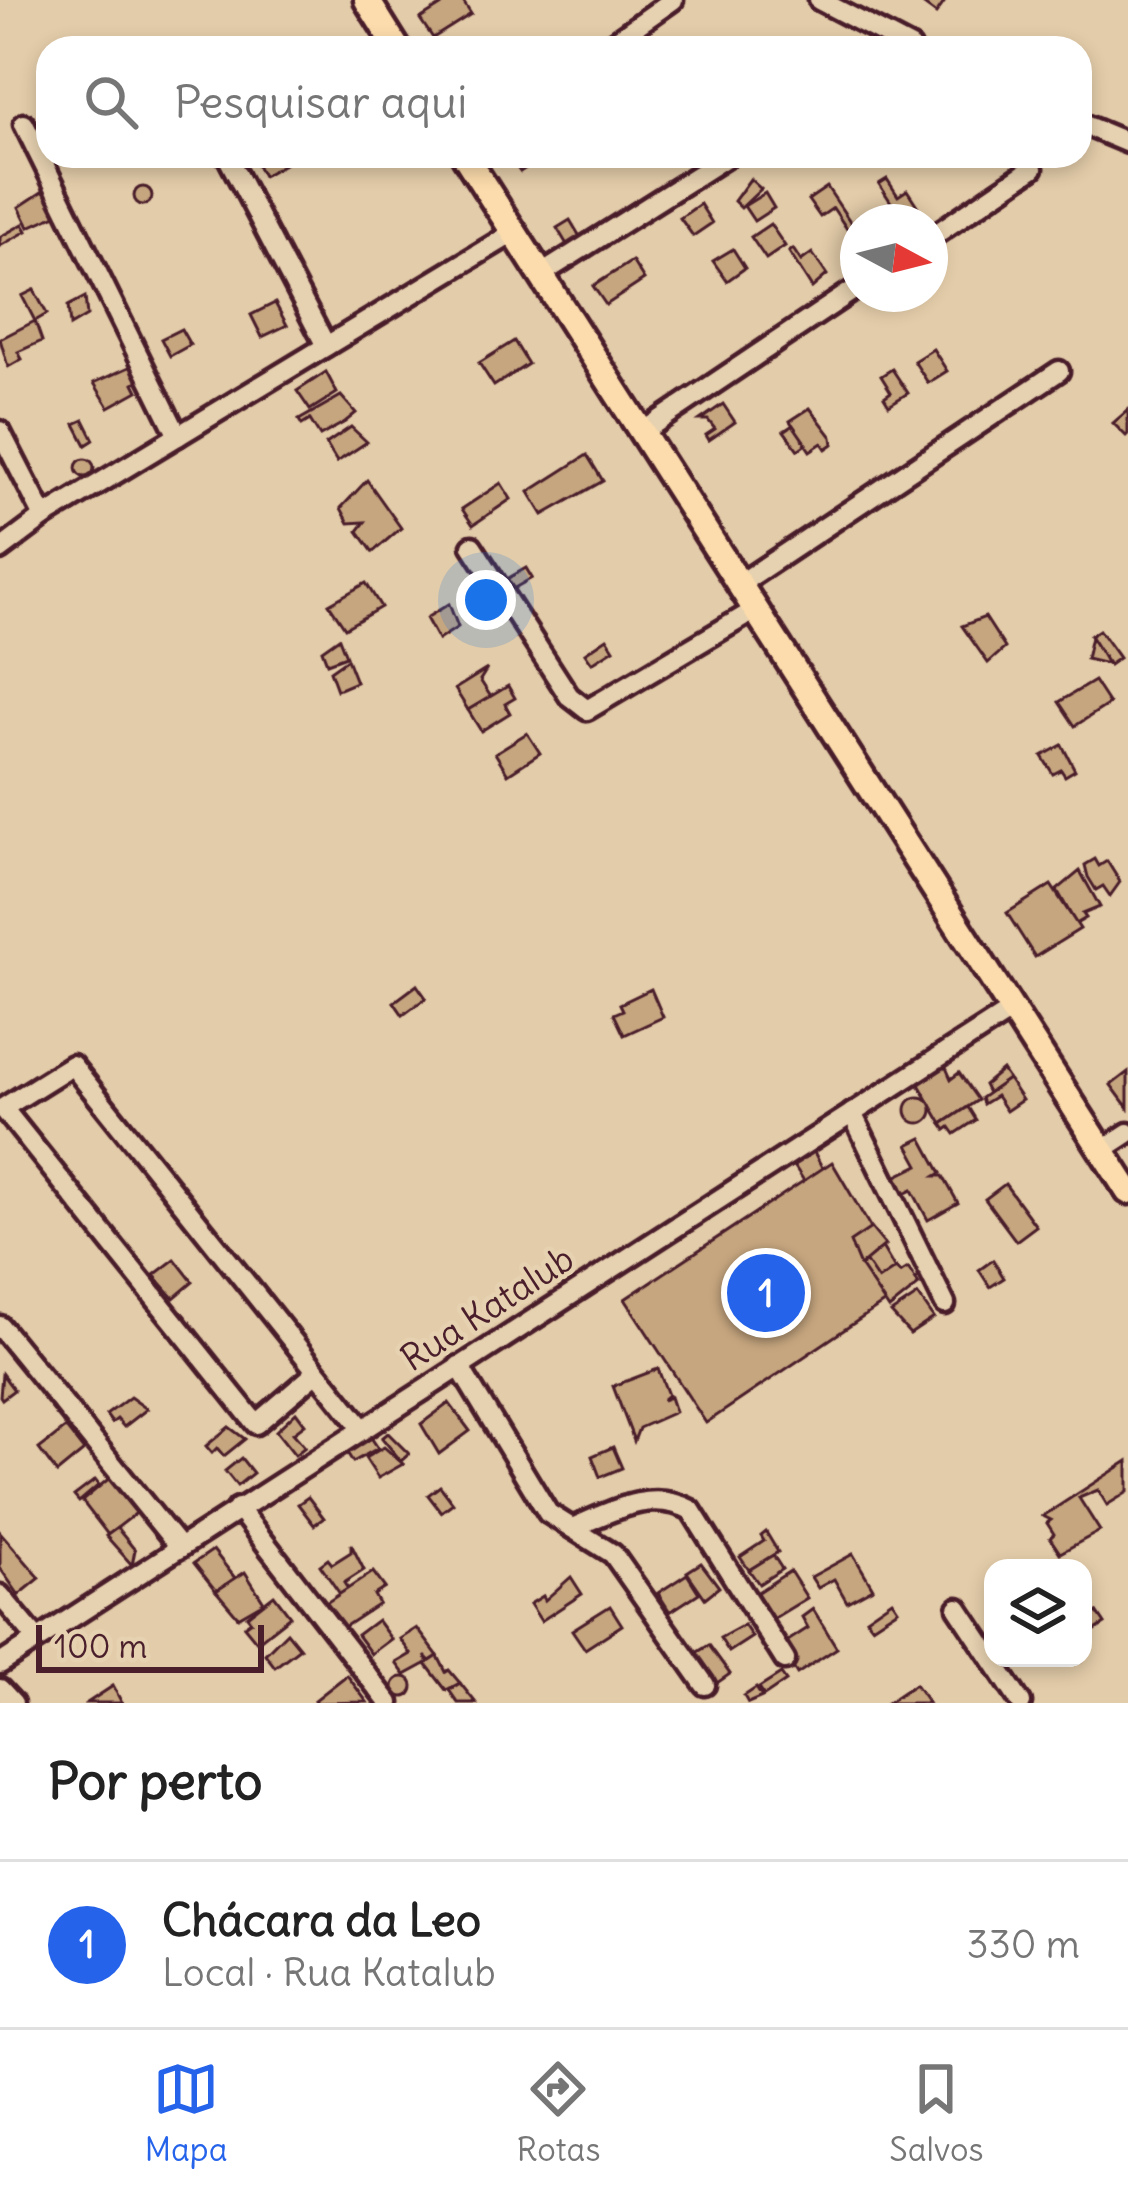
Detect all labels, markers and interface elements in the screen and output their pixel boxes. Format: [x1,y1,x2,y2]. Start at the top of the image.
search box [36,36,1092,168]
icon: search [78,69,144,135]
text: Pesquisar aqui [174,74,467,130]
north arrow [840,204,948,312]
your location [456,570,516,630]
street label: Rua Katalub [392,1236,582,1381]
pin: 1 [727,1248,805,1338]
map controls [984,1559,1092,1667]
button: layers [984,1559,1092,1667]
scale bar [36,1619,264,1672]
text: 100 m [54,1625,147,1667]
text: Por perto [48,1749,262,1813]
text: Chácara da Leo [162,1892,481,1948]
text: 1 [79,1920,95,1969]
text: 330 m [967,1920,1080,1969]
text: Local · Rua Katalub [162,1948,496,1997]
tab: Mapa [144,2056,227,2170]
tab: Rotas [516,2056,600,2170]
tab: Salvos [889,2056,984,2170]

